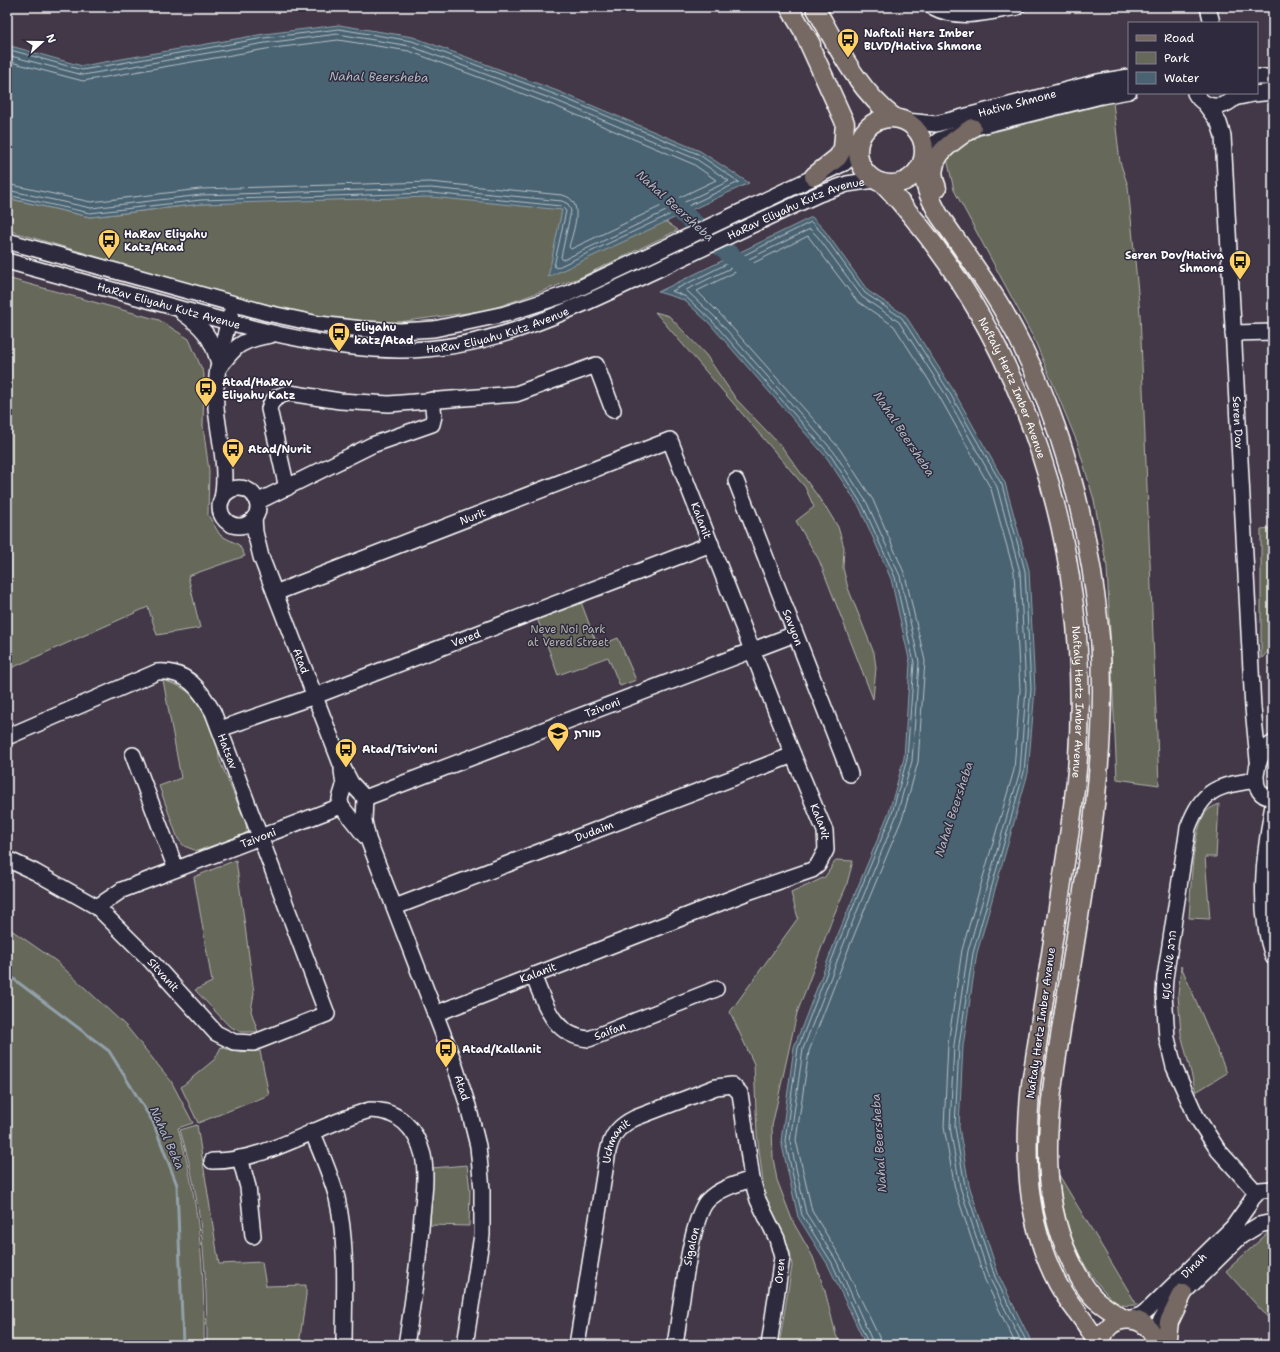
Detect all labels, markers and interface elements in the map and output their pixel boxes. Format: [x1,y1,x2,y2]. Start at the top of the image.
north arrow [22,22,62,62]
legend [1128,22,1258,94]
bus stop icon: Naftali Herz Imber BLVD/Hativa Shmone [835,26,861,59]
place label: Naftali Herz Imber BLVD/Hativa Shmone [864,26,982,54]
text: Road [1164,30,1195,46]
text: N [42,32,60,46]
text: Park [1164,50,1190,66]
water label: Nahal Beersheba [329,68,429,86]
text: Water [1164,70,1200,86]
street label: Hativa Shmone [976,86,1058,120]
water label: Nahal Beersheba [633,167,717,245]
street label: HaRav Eliyahu Kutz Avenue [725,174,866,243]
bus stop icon: HaRav Eliyahu Katz/Atad [96,227,122,260]
place label: HaRav Eliyahu Katz/Atad [124,227,207,255]
place label: Seren Dov/Hativa Shmone [1125,248,1224,276]
bus stop icon: Seren Dov/Hativa Shmone [1227,248,1253,281]
street label: HaRav Eliyahu Kutz Avenue [96,279,242,332]
street label: HaRav Eliyahu Kutz Avenue [425,303,571,357]
street label: Naftaly Hertz Imber Avenue [975,314,1049,461]
bus stop icon: Eliyahu katz/Atad [326,320,352,353]
place label: Eliyahu katz/Atad [354,320,414,348]
bus stop icon: Atad/HaRav Eliyahu Katz [193,375,219,408]
place label: Atad/HaRav Eliyahu Katz [222,375,296,403]
water label: Nahal Beersheba [870,388,938,480]
street label: Seren Dov [1229,396,1247,449]
bus stop icon: Atad/Nurit [220,436,246,469]
place label: Atad/Nurit [248,442,312,457]
street label: Kalanit [687,500,715,541]
street label: Nurit [457,504,488,528]
street label: Savyon [779,607,807,648]
park label: Neve Noi Park at Vered Street [527,622,609,650]
street label: Naftaly Hertz Imber Avenue [1069,625,1087,779]
street label: Vered [449,626,483,651]
street label: Atad [289,646,313,676]
street label: Tzivoni [582,694,622,721]
school or university icon: כוורת [545,720,571,753]
place label: כוורת [574,726,601,741]
street label: Hatsav [214,731,241,771]
bus stop icon: Atad/Tsiv'oni [333,736,359,769]
place label: Atad/Tsiv'oni [362,742,438,757]
water label: Nahal Beersheba [931,759,977,859]
street label: Kalanit [807,801,833,840]
street label: Dudaim [573,817,616,845]
street label: Tzivoni [238,824,278,851]
street label: הרב שלמה טנא [1158,929,1180,1001]
street label: Naftaly Hertz Imber Avenue [1023,946,1059,1100]
street label: Sitvanit [144,955,182,995]
street label: Kalanit [517,959,559,987]
street label: Saifan [592,1018,628,1044]
bus stop icon: Atad/Kallanit [433,1036,459,1069]
place label: Atad/Kallanit [462,1042,542,1057]
street label: Atad [451,1073,473,1102]
water label: Nahal Beersheba [868,1093,890,1193]
water label: Nahal Beka [146,1104,188,1172]
street label: Uchmanit [599,1115,633,1165]
street label: Sigalon [680,1225,703,1267]
street label: Dinah [1177,1249,1210,1282]
street label: Oren [771,1257,789,1284]

